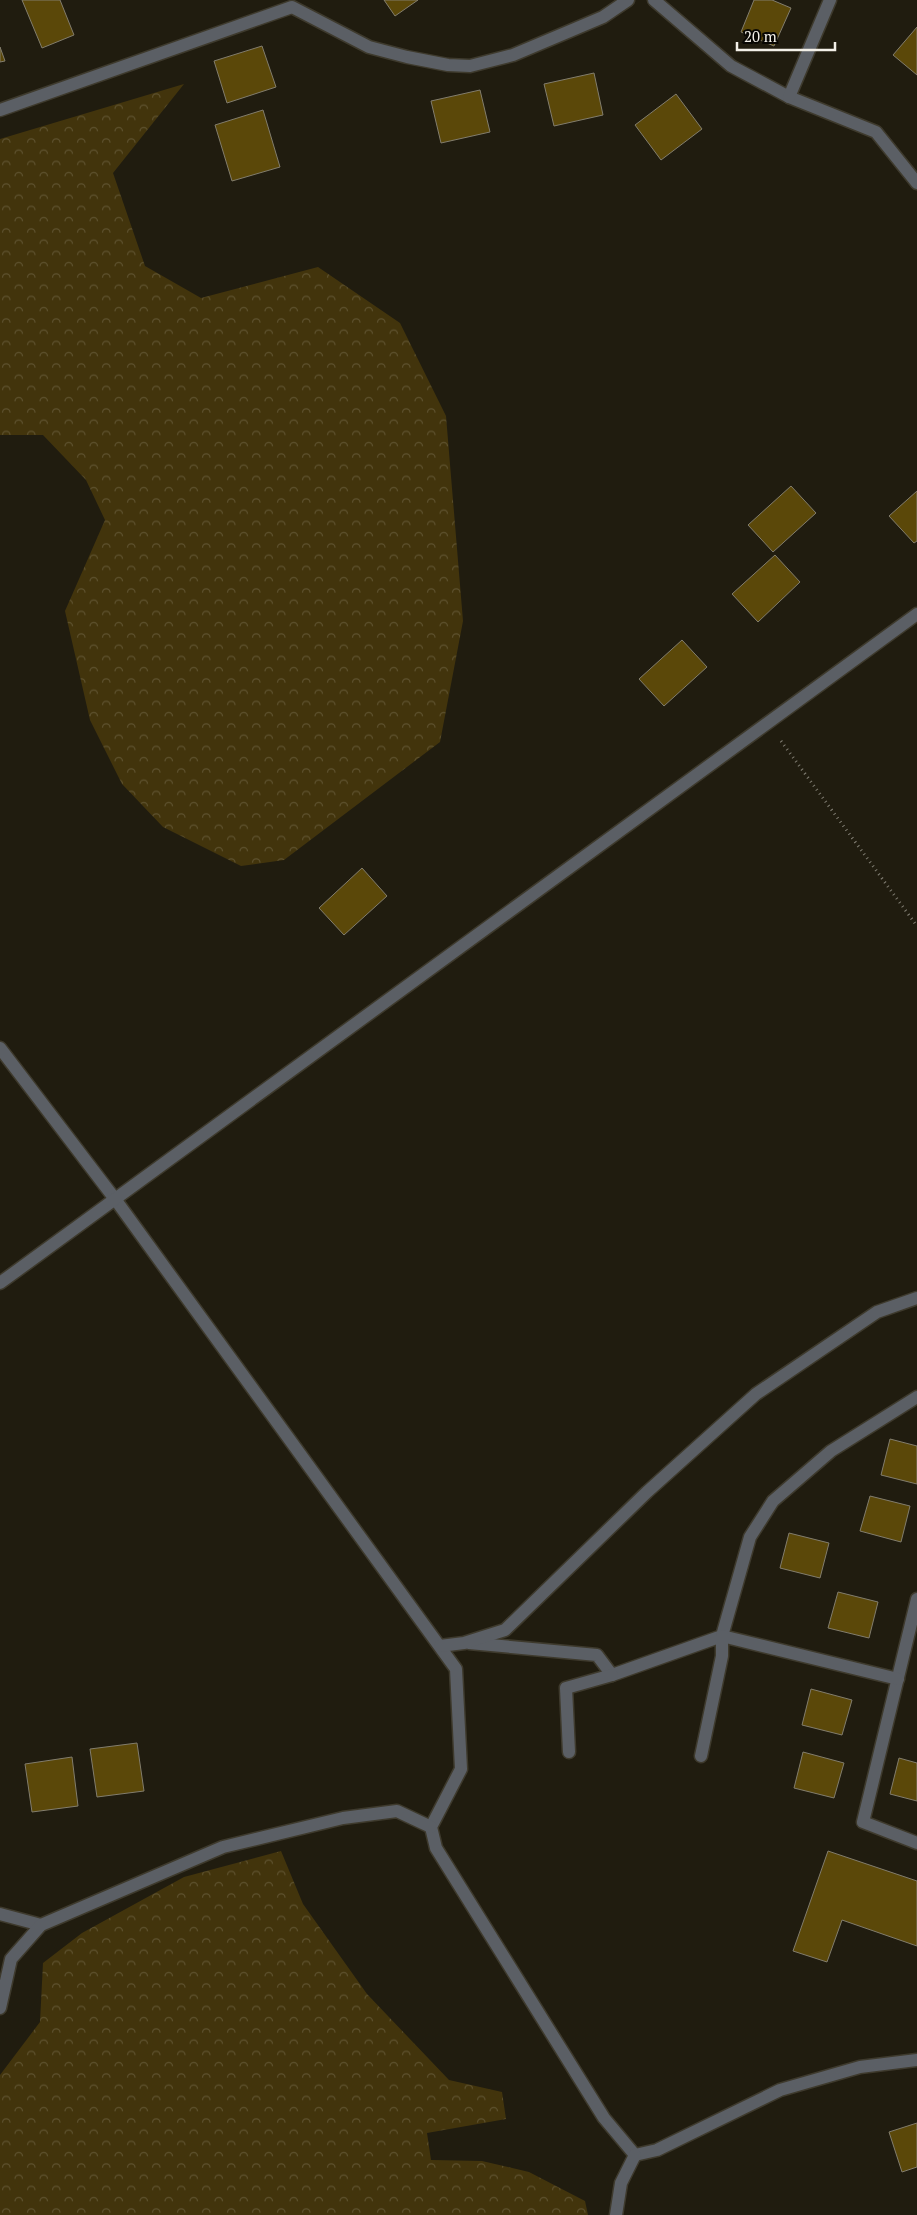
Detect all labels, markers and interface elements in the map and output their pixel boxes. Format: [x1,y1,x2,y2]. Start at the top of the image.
scale bar [737,20,834,52]
text: 20 m [744,26,777,46]

